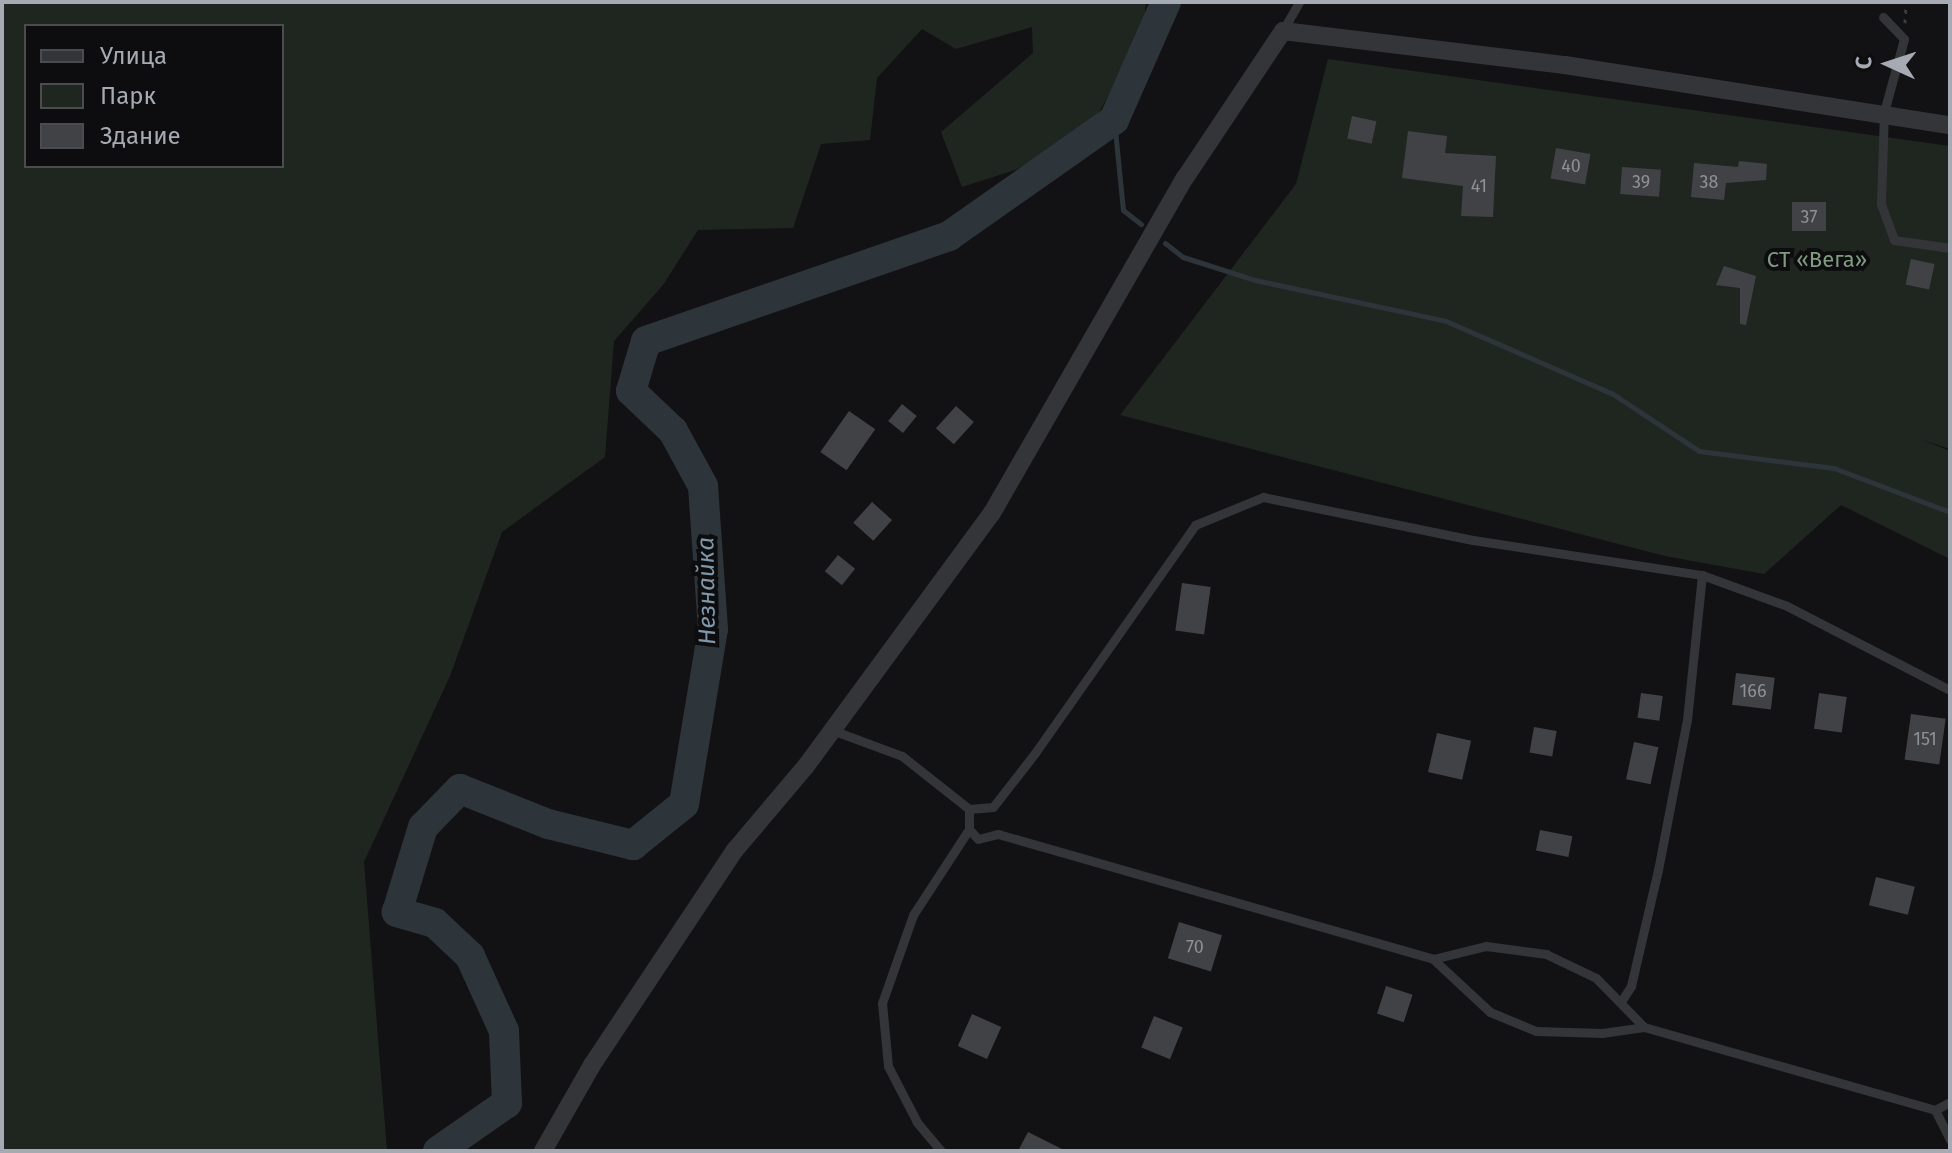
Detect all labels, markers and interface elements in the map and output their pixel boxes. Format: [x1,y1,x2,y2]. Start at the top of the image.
legend [24,24,284,168]
north arrow [1848,24,1928,104]
text: Улица [100,42,167,70]
text: С [1850,56,1877,70]
text: Парк [100,82,156,110]
text: Здание [100,122,181,150]
house number: 40 [1561,155,1581,177]
house number: 39 [1632,171,1650,193]
house number: 38 [1700,171,1718,193]
house number: 41 [1471,175,1487,197]
house number: 37 [1801,206,1817,228]
park label: СТ «Вега» [1767,247,1867,273]
water label: Незнайка [692,537,722,645]
house number: 166 [1740,680,1766,702]
house number: 151 [1913,728,1937,750]
house number: 70 [1186,936,1204,958]

